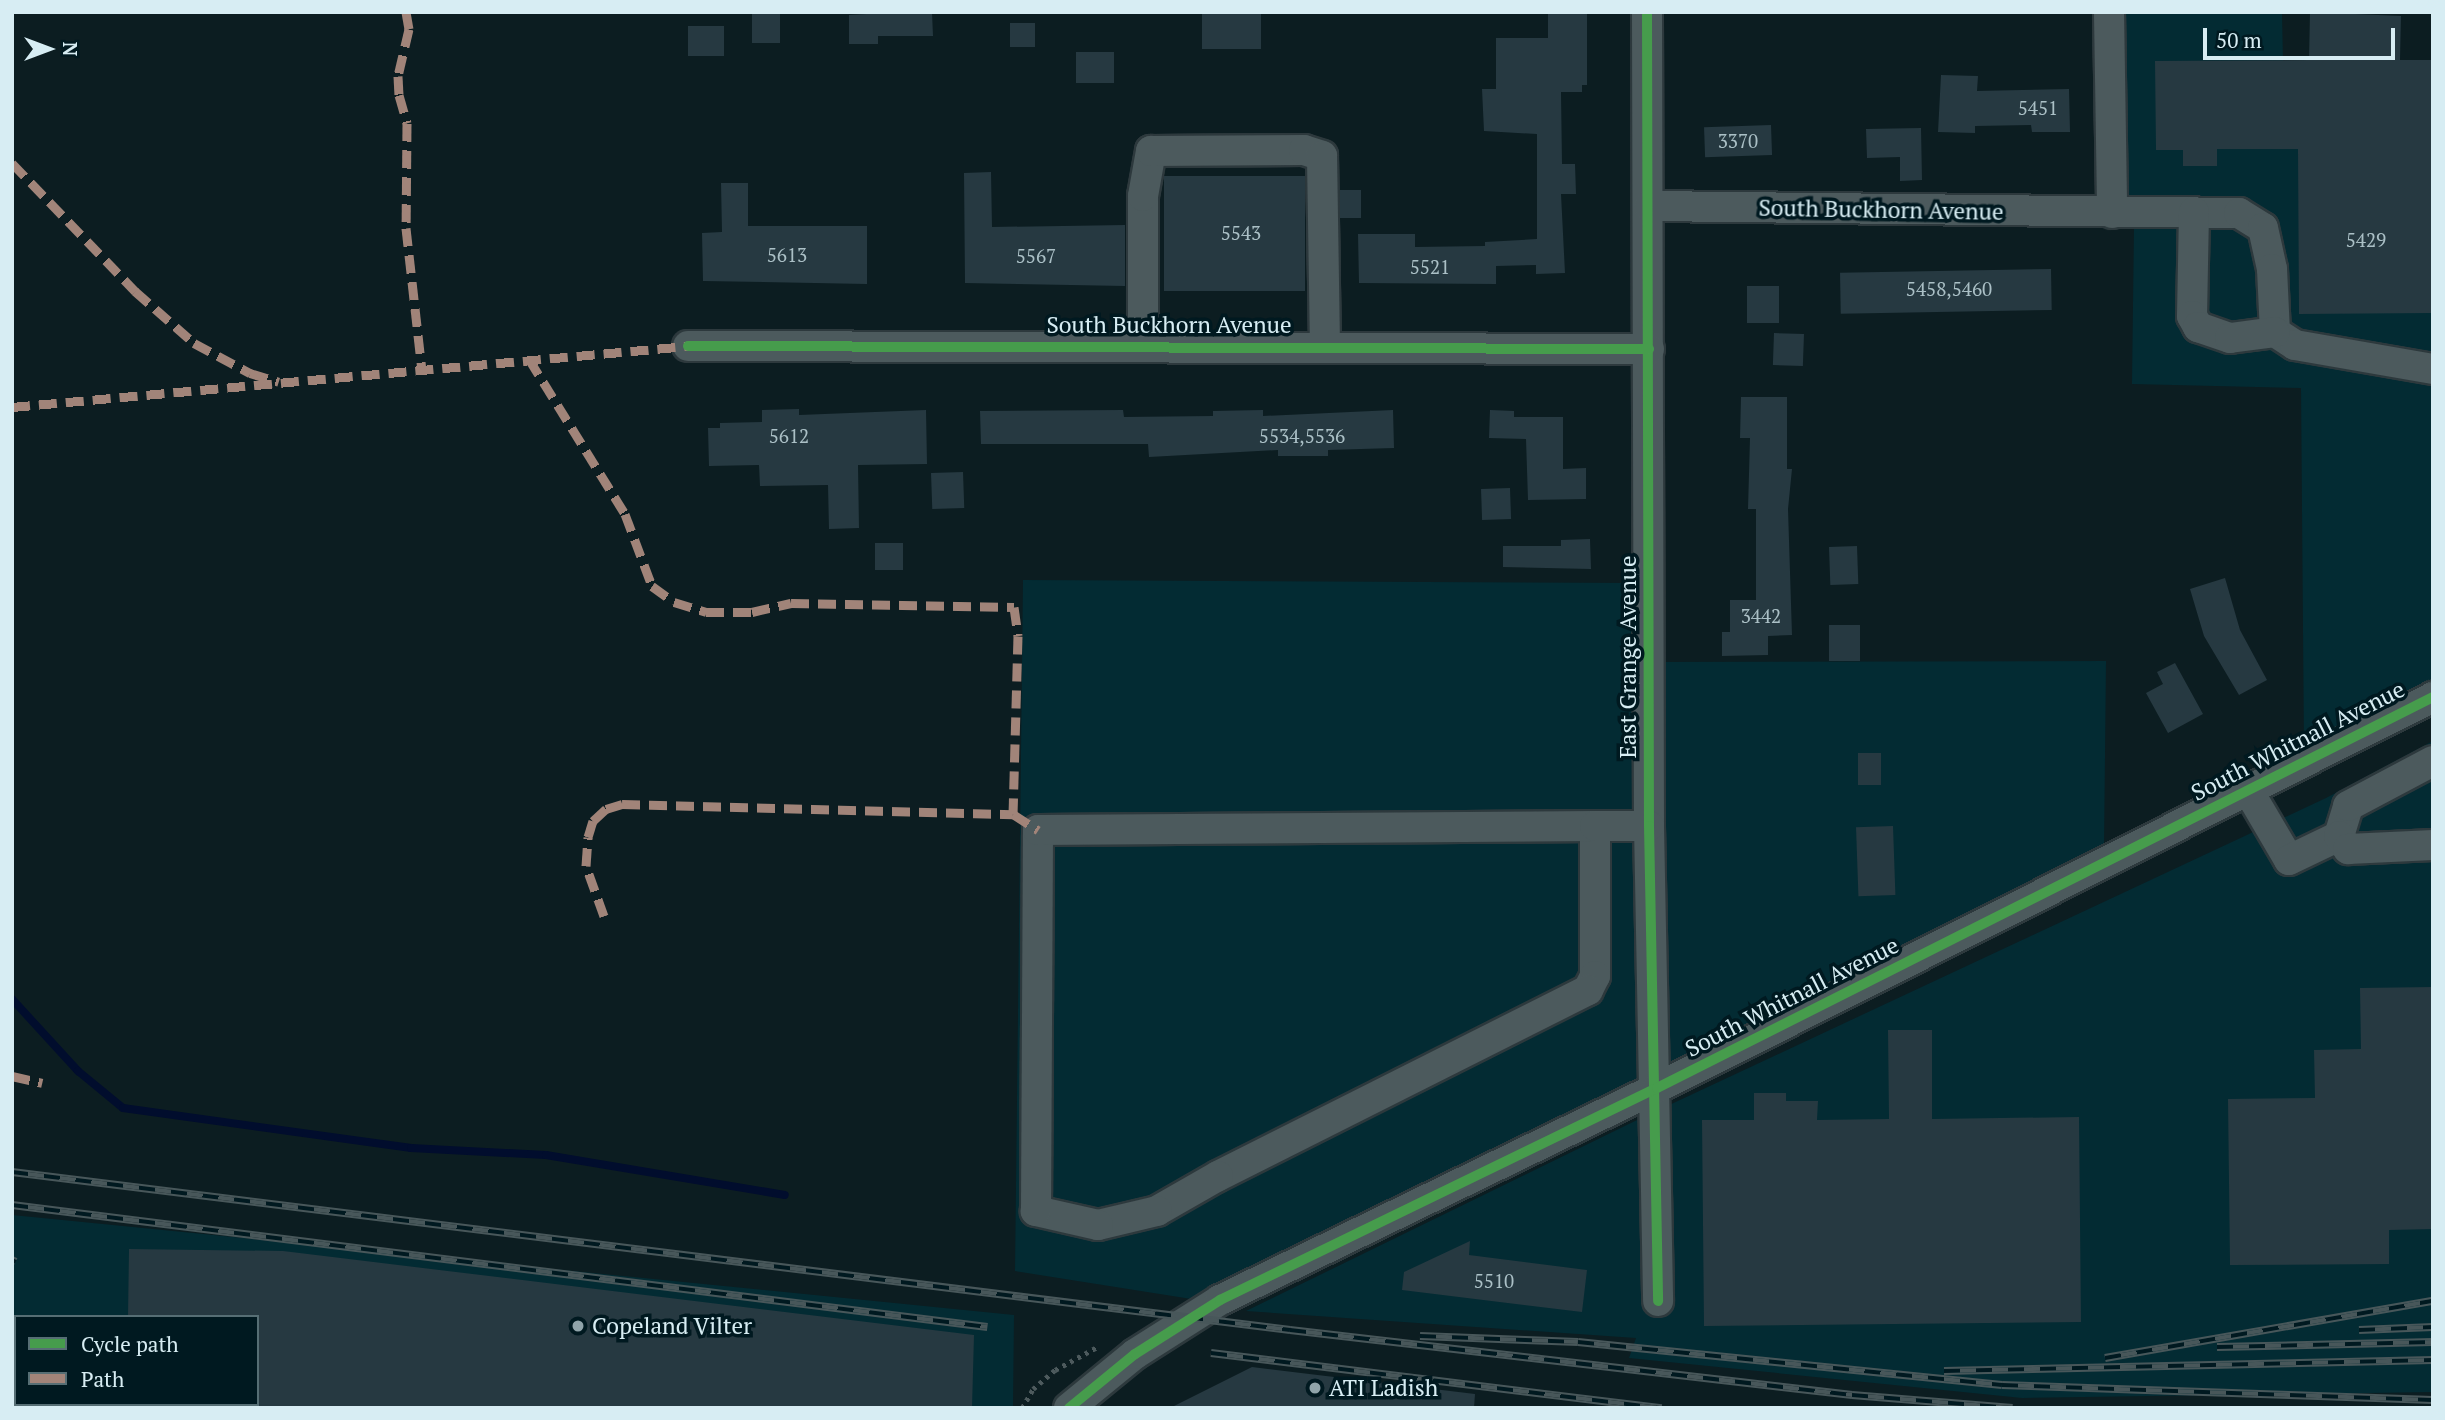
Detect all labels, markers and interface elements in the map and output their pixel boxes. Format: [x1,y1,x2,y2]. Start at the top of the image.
north arrow [14,14,84,84]
scale bar [2207,14,2400,58]
text: 50 m [2216,26,2262,54]
text: N [58,42,83,56]
house number: 5451 [2018,97,2058,119]
house number: 3370 [1718,130,1758,152]
street label: South Buckhorn Avenue [1758,194,2004,226]
house number: 5543 [1221,222,1261,244]
house number: 5429 [2346,229,2386,251]
house number: 5613 [767,244,807,266]
house number: 5567 [1016,245,1056,267]
house number: 5521 [1410,256,1450,278]
house number: 5458,5460 [1906,278,1992,300]
street label: South Buckhorn Avenue [1046,311,1292,339]
house number: 5612 [769,425,809,447]
house number: 5534,5536 [1259,425,1345,447]
street label: East Grange Avenue [1614,555,1642,759]
house number: 3442 [1741,605,1781,627]
street label: South Whitnall Avenue [2186,675,2410,807]
street label: South Whitnall Avenue [1680,931,1904,1063]
house number: 5510 [1474,1270,1514,1292]
place label: Copeland Vilter [592,1312,753,1340]
legend [14,1315,259,1406]
marker: Copeland Vilter [570,1318,586,1334]
text: Cycle path [81,1330,179,1358]
text: Path [81,1365,124,1393]
place label: ATI Ladish [1329,1374,1438,1402]
marker: ATI Ladish [1307,1380,1323,1396]

